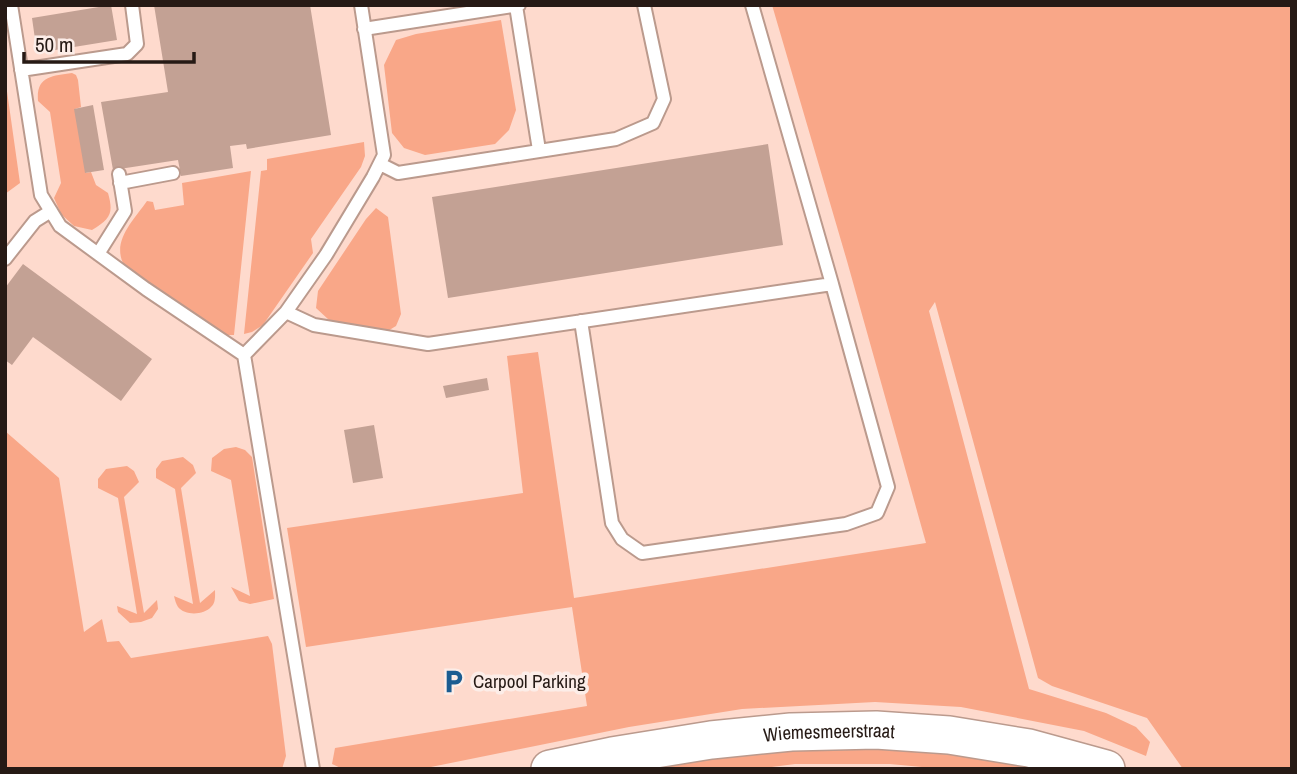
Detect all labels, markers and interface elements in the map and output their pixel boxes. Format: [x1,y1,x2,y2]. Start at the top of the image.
scale bar [24,21,194,65]
text: 50 m [35,30,73,59]
parking icon: Carpool Parking [439,667,467,695]
place label: Carpool Parking [473,668,586,694]
street label: Wiemesmeerstraat [762,717,896,748]

